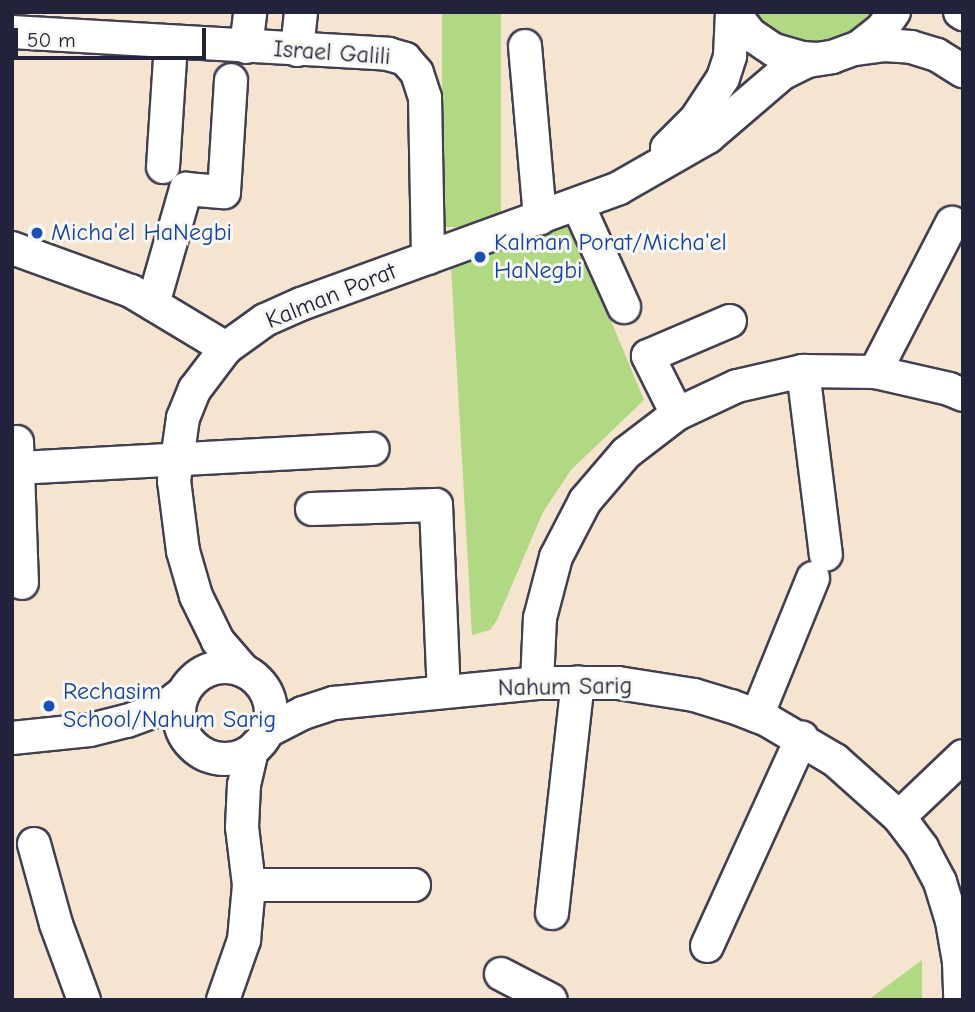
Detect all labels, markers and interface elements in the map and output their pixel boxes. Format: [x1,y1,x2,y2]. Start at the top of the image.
scale bar [18,14,210,58]
text: 50 m [27,28,76,52]
street label: Israel Galili [273,35,391,71]
place label: Micha'el HaNegbi [51,219,232,247]
marker: Micha'el HaNegbi [29,225,45,241]
place label: Kalman Porat/Micha'el HaNegbi [494,229,727,285]
marker: Kalman Porat/Micha'el HaNegbi [472,249,488,265]
street label: Kalman Porat [262,257,400,335]
street label: Nahum Sarig [498,671,632,703]
place label: Rechasim School/Nahum Sarig [63,678,276,734]
marker: Rechasim School/Nahum Sarig [41,698,57,714]

